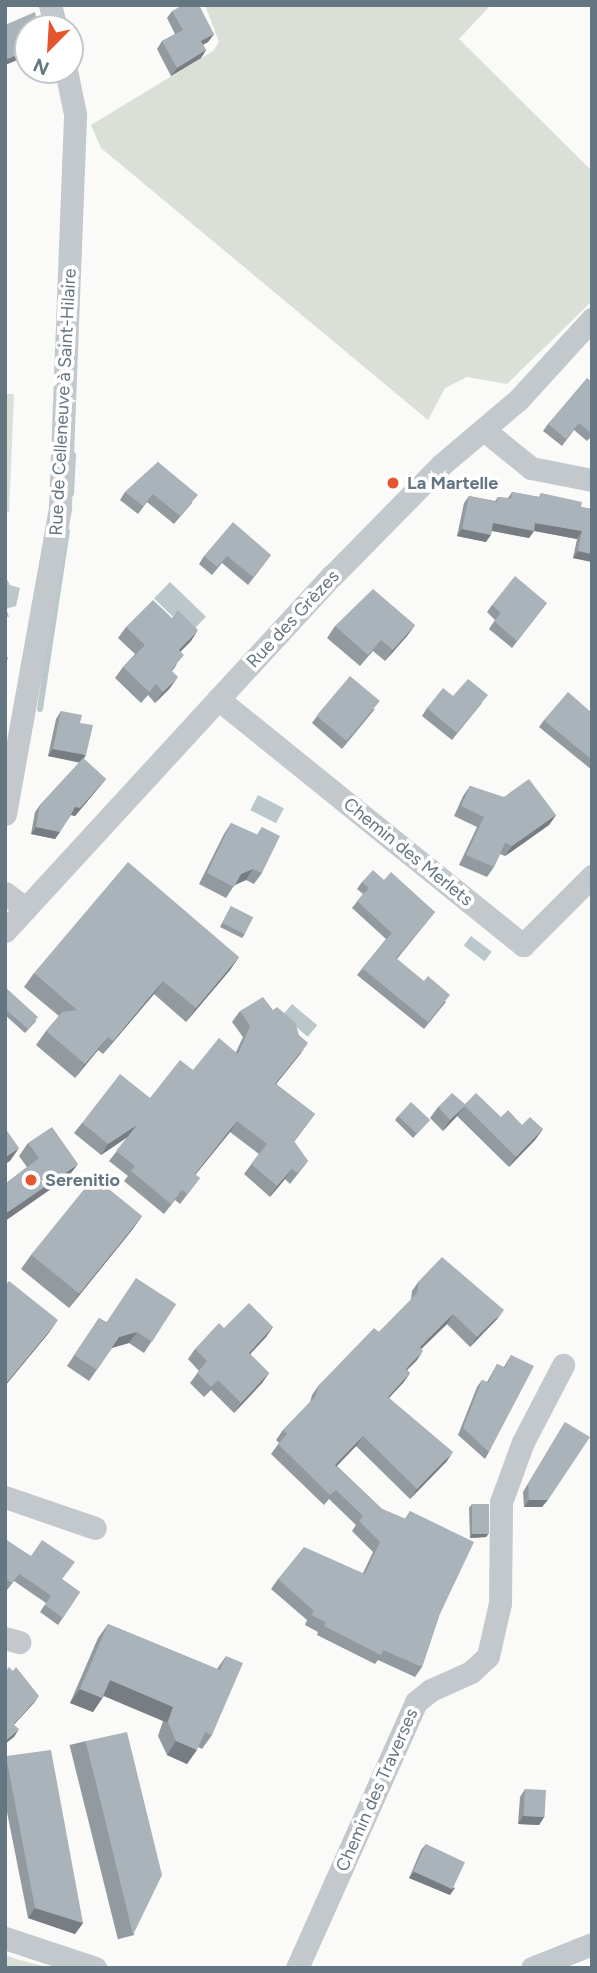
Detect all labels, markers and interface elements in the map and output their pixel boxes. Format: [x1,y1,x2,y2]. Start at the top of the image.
north arrow [14,14,84,84]
text: N [30,53,52,80]
street label: Rue de Celleneuve à Saint-Hilaire [45,268,81,536]
place label: La Martelle [407,472,498,494]
marker: La Martelle [385,475,401,491]
street label: Rue des Grèzes [242,566,344,672]
street label: Chemin des Merlets [339,793,477,911]
place label: Serenitio [45,1169,120,1191]
marker: Serenitio [23,1172,39,1188]
street label: Chemin des Traverses [331,1705,423,1875]

